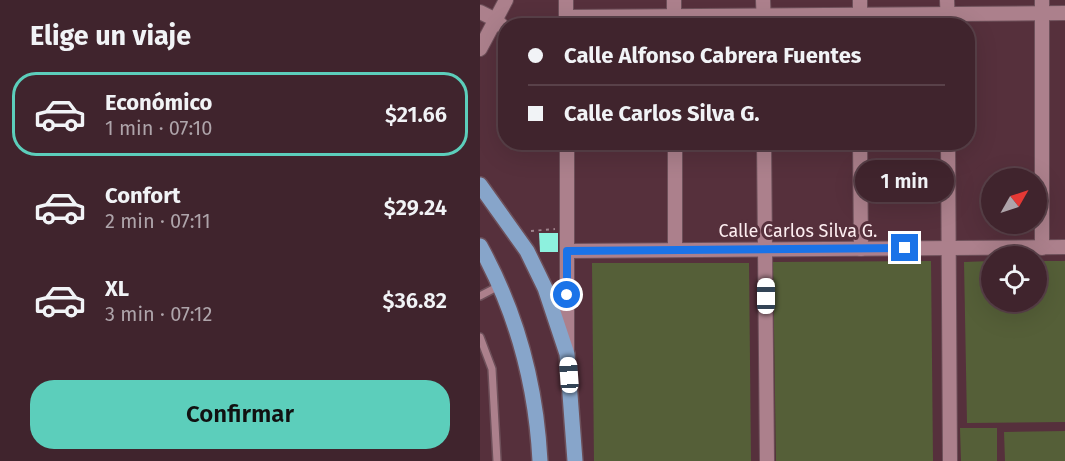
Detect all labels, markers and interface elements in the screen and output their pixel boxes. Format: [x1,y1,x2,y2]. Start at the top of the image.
text: Elige un viaje [30,20,191,52]
text: Calle Alfonso Cabrera Fuentes [564,42,861,69]
icon: car [33,87,87,141]
text: Económico [105,89,212,116]
text: Calle Carlos Silva G. [564,100,760,127]
text: $21.66 [385,101,447,128]
text: 1 min · 07:10 [105,116,212,140]
callout: 1 min [856,161,954,203]
north arrow [981,168,1047,234]
map controls [981,168,1047,312]
text: 1 min [880,169,929,193]
icon: car [33,180,87,234]
text: Confort [105,182,181,209]
text: $29.24 [384,194,447,221]
text: 2 min · 07:11 [105,209,211,233]
street label: Calle Carlos Silva G. [719,220,877,242]
route end [891,234,918,261]
button: locate [981,246,1047,312]
icon: car [33,273,87,327]
text: XL [105,275,129,302]
car [757,278,775,314]
route start [553,281,580,308]
text: $36.82 [382,287,447,314]
text: 3 min · 07:12 [105,302,212,326]
car [559,356,579,394]
button: Confirmar [30,380,450,449]

